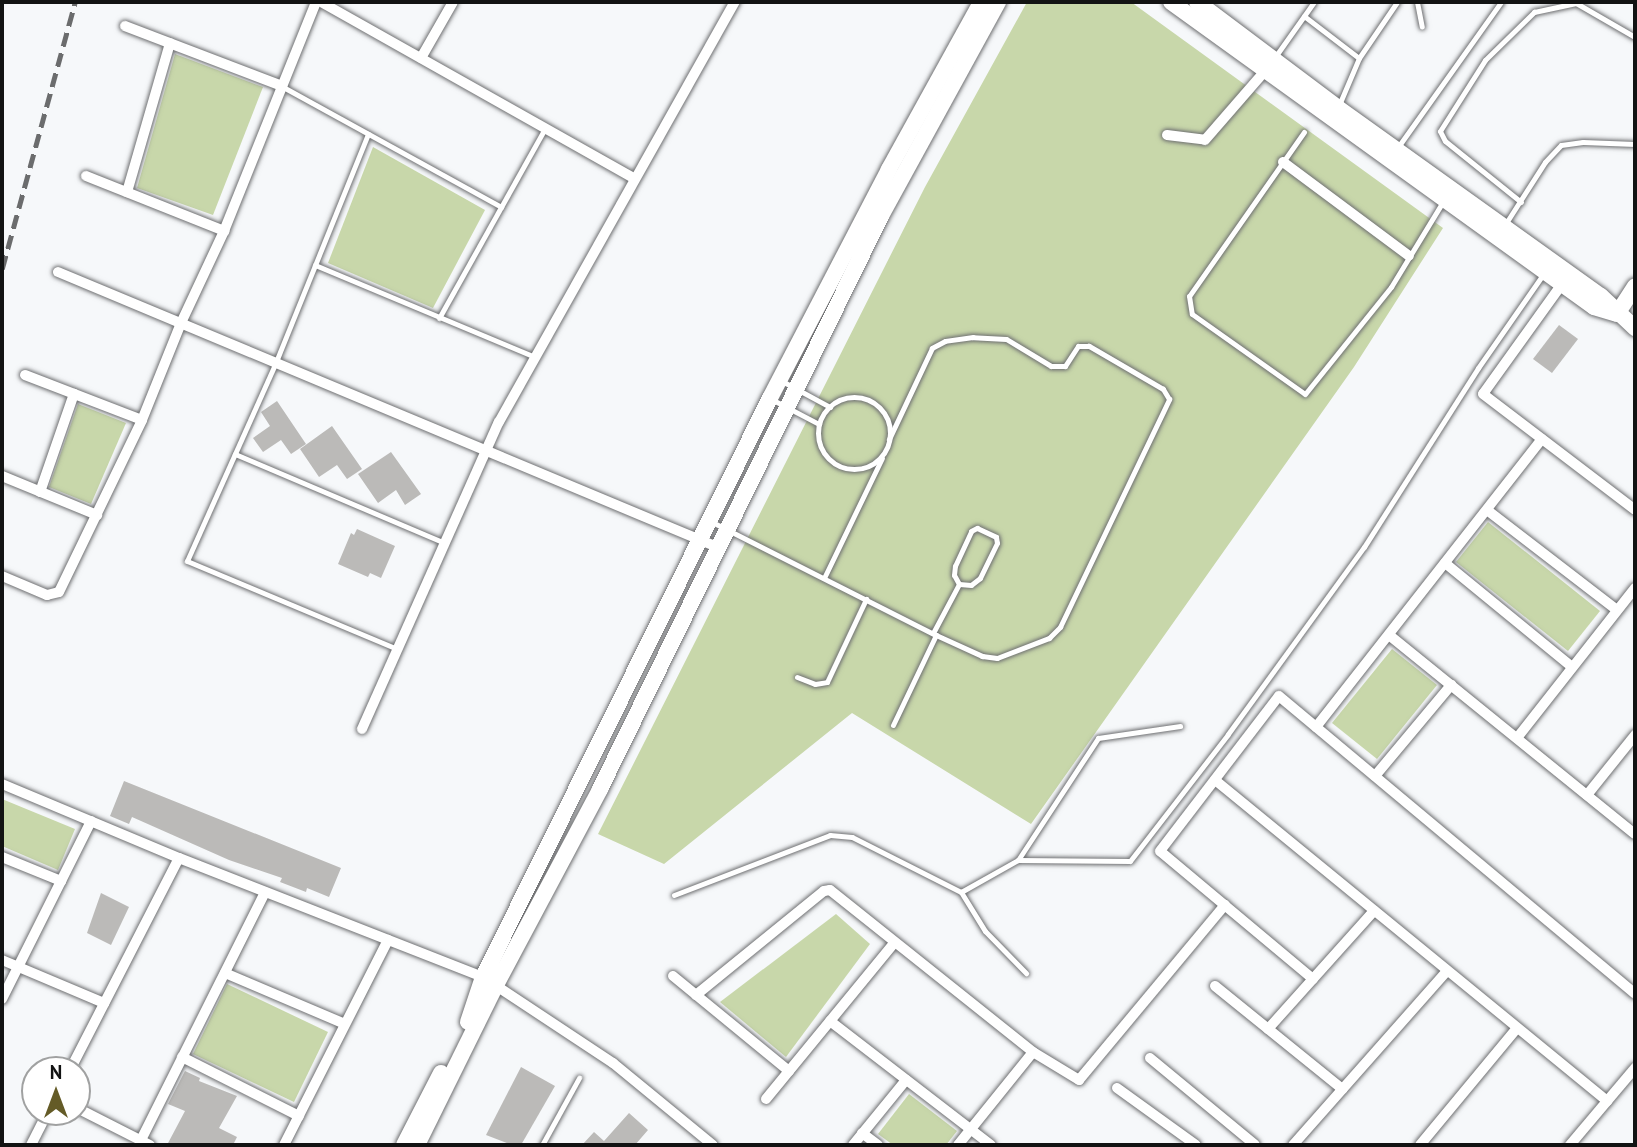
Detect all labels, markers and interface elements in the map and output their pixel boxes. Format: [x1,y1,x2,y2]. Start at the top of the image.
north arrow [21,1056,91,1126]
text: N [50,1060,62,1084]

